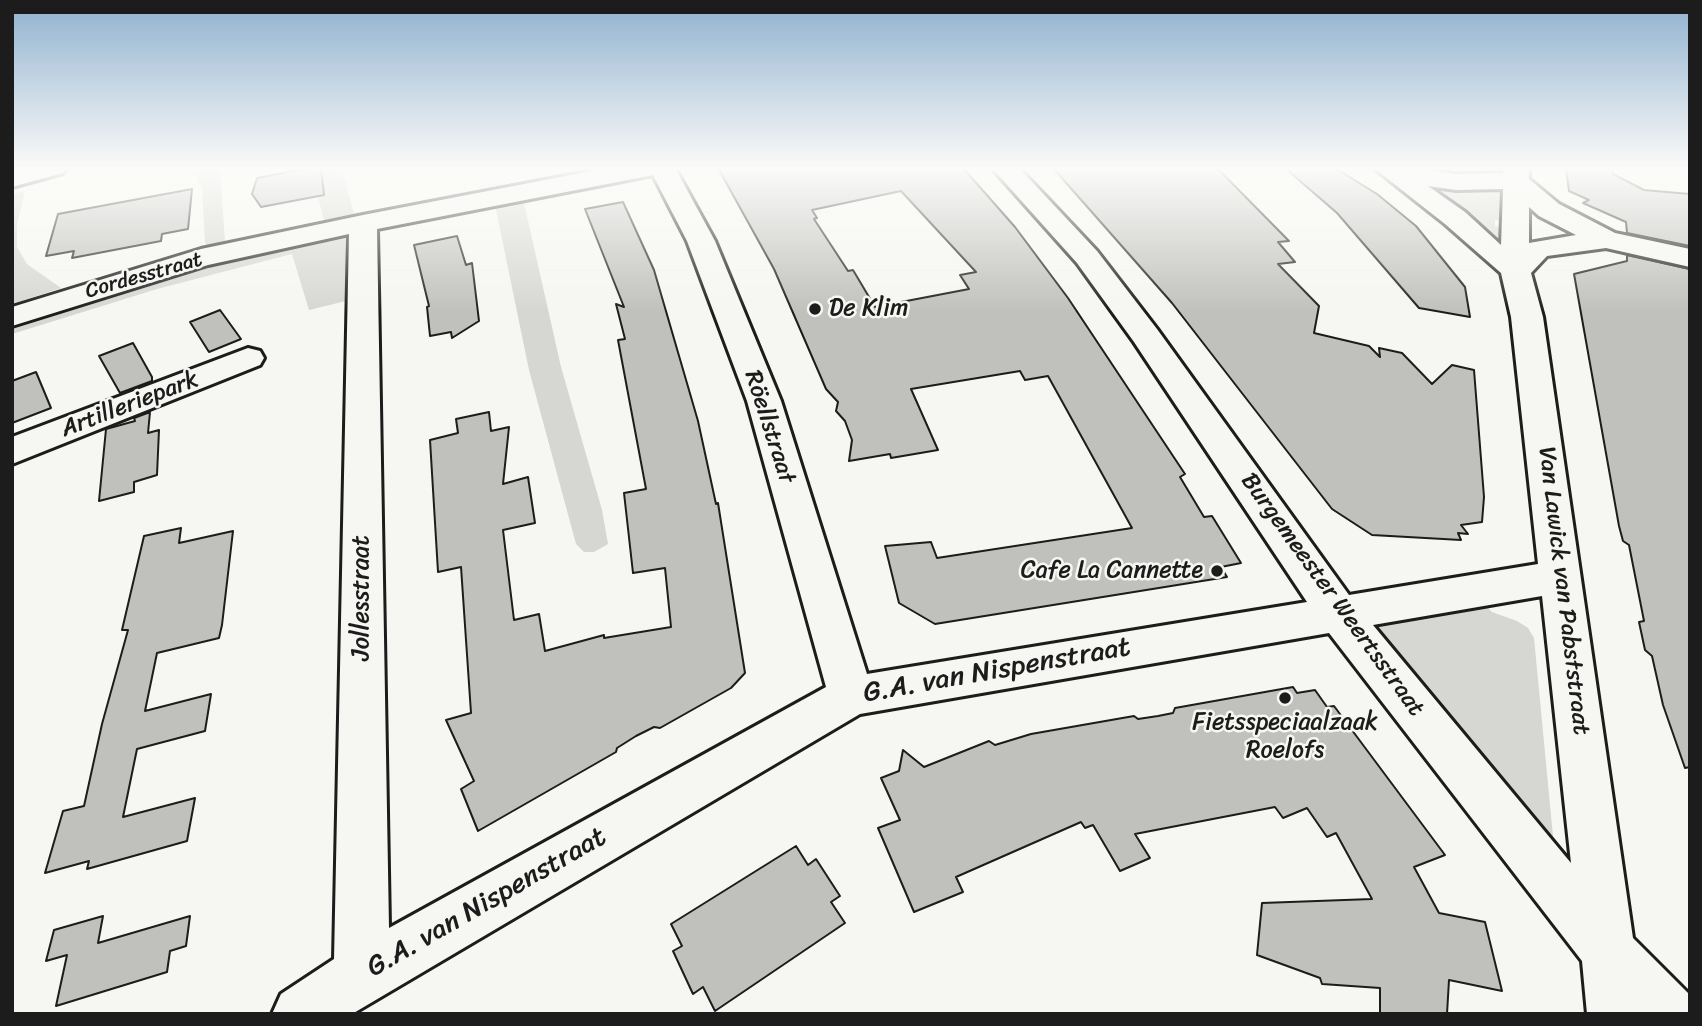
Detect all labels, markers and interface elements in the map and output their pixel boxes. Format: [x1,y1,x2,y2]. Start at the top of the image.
street label: Cordesstraat [83,247,205,305]
place label: De Klim [829,295,908,323]
marker: De Klim [807,301,823,317]
street label: Artilleriepark [57,366,203,444]
street label: Röellstraat [737,367,801,487]
street label: Van Lawick van Pabststraat [1531,445,1595,737]
street label: Burgemeester Weertsstraat [1234,468,1430,722]
street label: Jollesstraat [348,535,376,661]
place label: Cafe La Cannette [1021,557,1203,585]
marker: Cafe La Cannette [1209,563,1225,579]
street label: G.A. van Nispenstraat [861,631,1133,711]
marker: Fietsspeciaalzaak Roelofs [1277,690,1293,706]
place label: Fietsspeciaalzaak Roelofs [1192,709,1378,765]
street label: G.A. van Nispenstraat [361,821,613,985]

